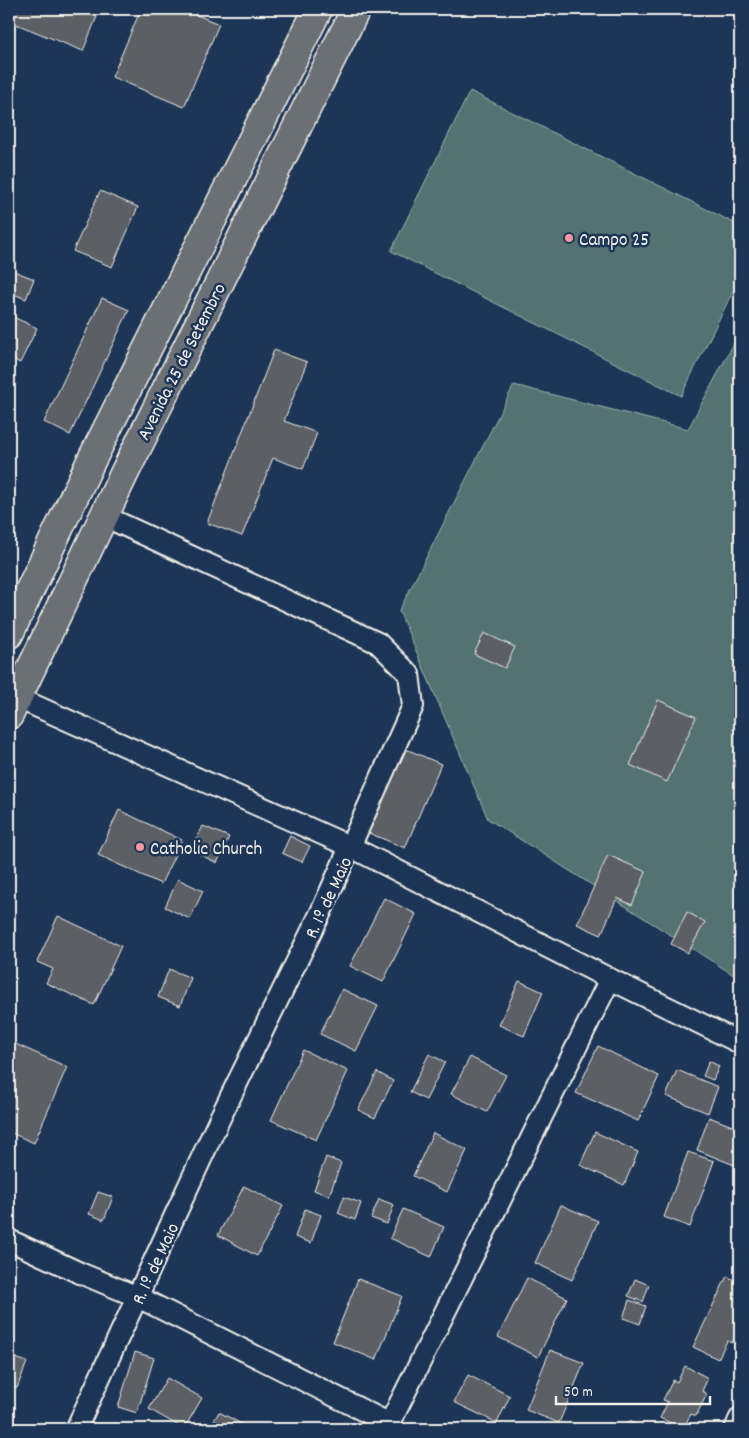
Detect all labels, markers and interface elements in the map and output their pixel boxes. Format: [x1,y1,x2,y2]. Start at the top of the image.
place label: Campo 25 [579,228,649,255]
marker: Campo 25 [563,232,575,244]
street label: Avenida 25 de Setembro [132,279,234,446]
place label: Catholic Church [150,837,262,864]
marker: Catholic Church [134,841,146,853]
street label: R. 1º de Maio [299,853,361,944]
street label: R. 1º de Maio [126,1219,188,1310]
scale bar [556,1373,710,1405]
text: 50 m [564,1382,593,1404]

